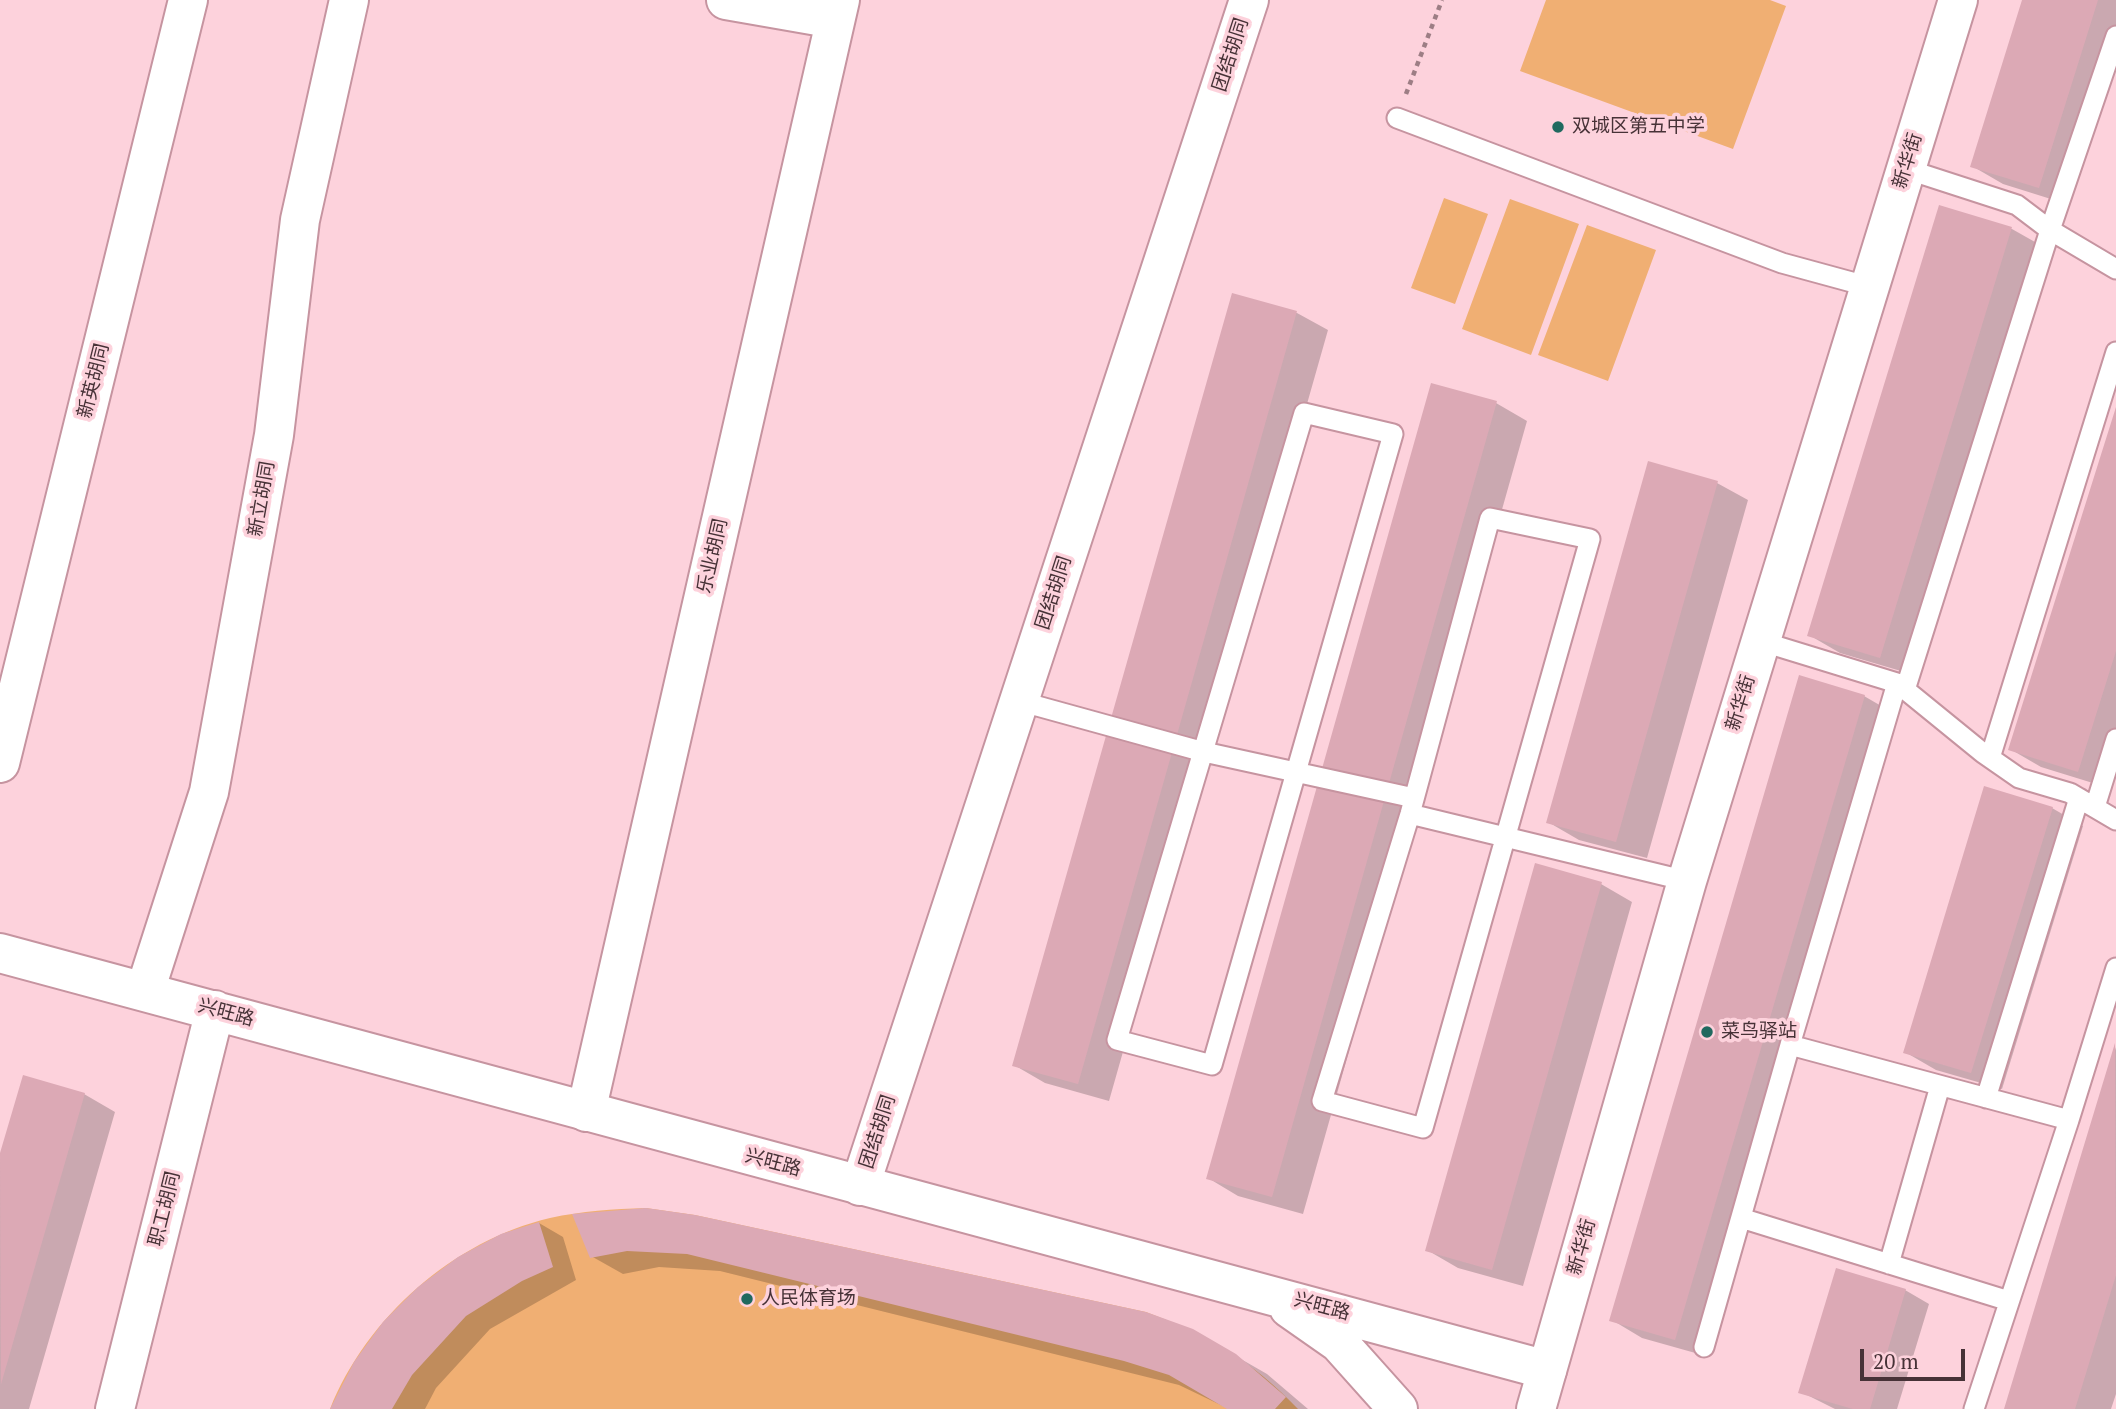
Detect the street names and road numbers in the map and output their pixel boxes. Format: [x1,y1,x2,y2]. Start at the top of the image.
street label: 团结胡同 [1208,15,1254,95]
street label: 新华街 [1889,130,1927,192]
street label: 新英胡同 [74,341,114,421]
street label: 新立胡同 [244,460,280,538]
street label: 乐业胡同 [693,516,733,596]
street label: 团结胡同 [1031,553,1077,633]
street label: 新华街 [1722,672,1760,734]
street label: 兴旺路 [196,995,256,1031]
street label: 团结胡同 [855,1092,901,1172]
street label: 兴旺路 [743,1145,803,1181]
street label: 职工胡同 [145,1169,185,1249]
street label: 新华街 [1563,1216,1601,1278]
street label: 兴旺路 [1292,1289,1352,1325]

